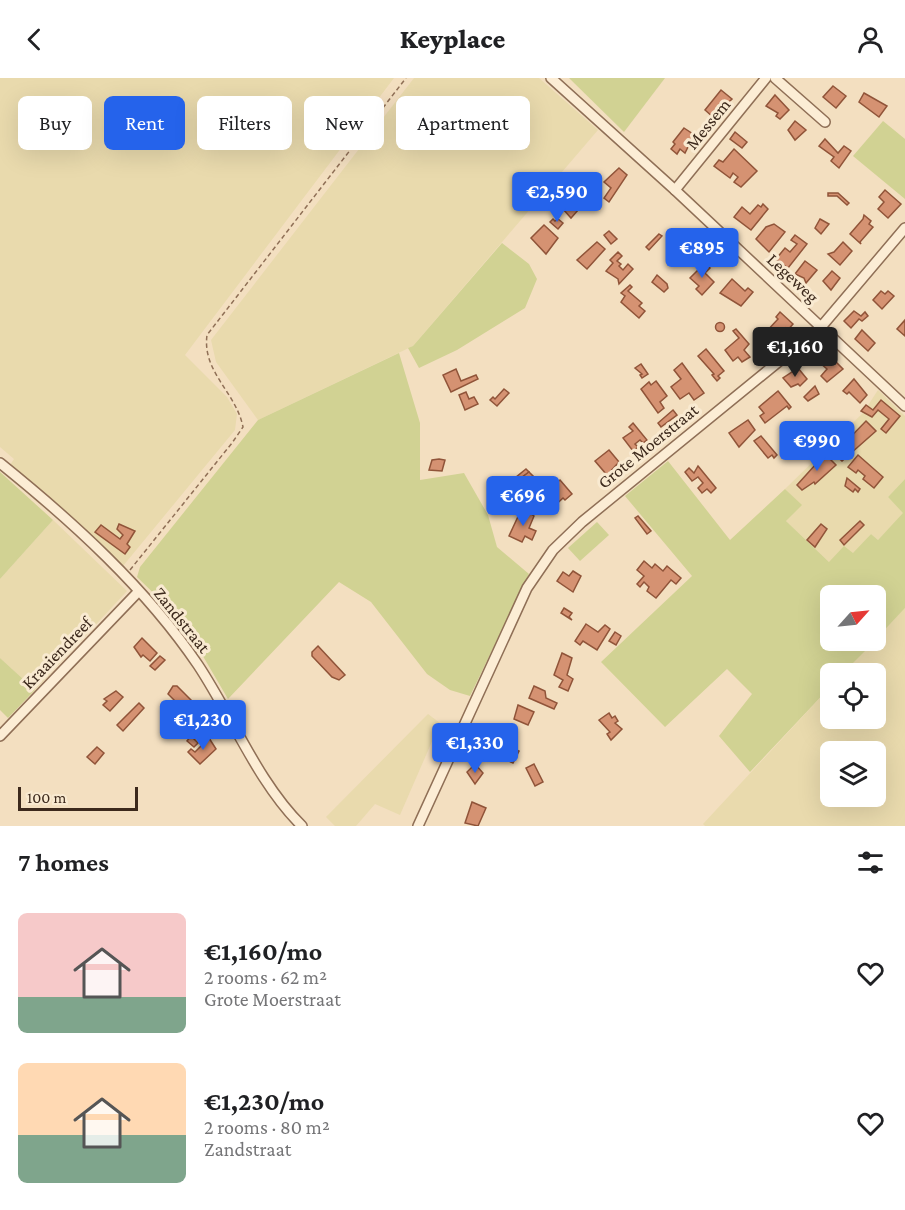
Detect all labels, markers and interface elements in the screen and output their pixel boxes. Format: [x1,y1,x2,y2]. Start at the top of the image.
icon: back [18,23,51,56]
icon: person [854,23,887,56]
text: Keyplace [400,24,505,54]
street label: Messem [682,94,735,153]
chip: Buy [18,96,92,150]
chip: Rent [104,96,185,150]
chip: Filters [197,96,292,150]
chip: New [304,96,384,150]
chip: Apartment [396,96,530,150]
pin: €2,590 [508,172,606,223]
text: €2,590 [526,180,588,202]
pin: €895 [666,228,738,279]
text: €895 [679,236,725,258]
street label: Legeweg [763,249,823,307]
pin: €1,160 [746,327,844,378]
text: €1,160 [767,335,823,357]
street label: Grote Moerstraat [594,399,703,493]
pin: €990 [781,421,853,472]
text: €990 [793,429,841,451]
pin: €696 [487,476,559,527]
text: €696 [500,484,546,506]
street label: Zandstraat [150,583,215,658]
north arrow [820,585,886,651]
map controls [820,585,886,807]
street label: Kraaiendreef [18,612,97,693]
button: locate [820,663,886,729]
pin: €1,230 [154,700,252,751]
text: €1,230 [174,708,232,730]
pin: €1,330 [426,723,524,774]
text: €1,330 [446,731,504,753]
button: layers [820,741,886,807]
scale bar [18,784,138,812]
text: 100 m [27,789,66,806]
icon: filters [854,846,887,879]
text: 7 homes [18,848,109,877]
icon: home [66,937,138,1009]
text: €1,160/mo [204,937,322,966]
icon: heart [854,957,887,990]
text: 2 rooms · 62 m² [204,966,327,988]
text: Grote Moerstraat [204,988,341,1010]
icon: home [66,1087,138,1159]
text: €1,230/mo [204,1087,324,1116]
icon: heart [854,1107,887,1140]
text: 2 rooms · 80 m² [204,1116,330,1138]
text: Zandstraat [204,1138,291,1160]

